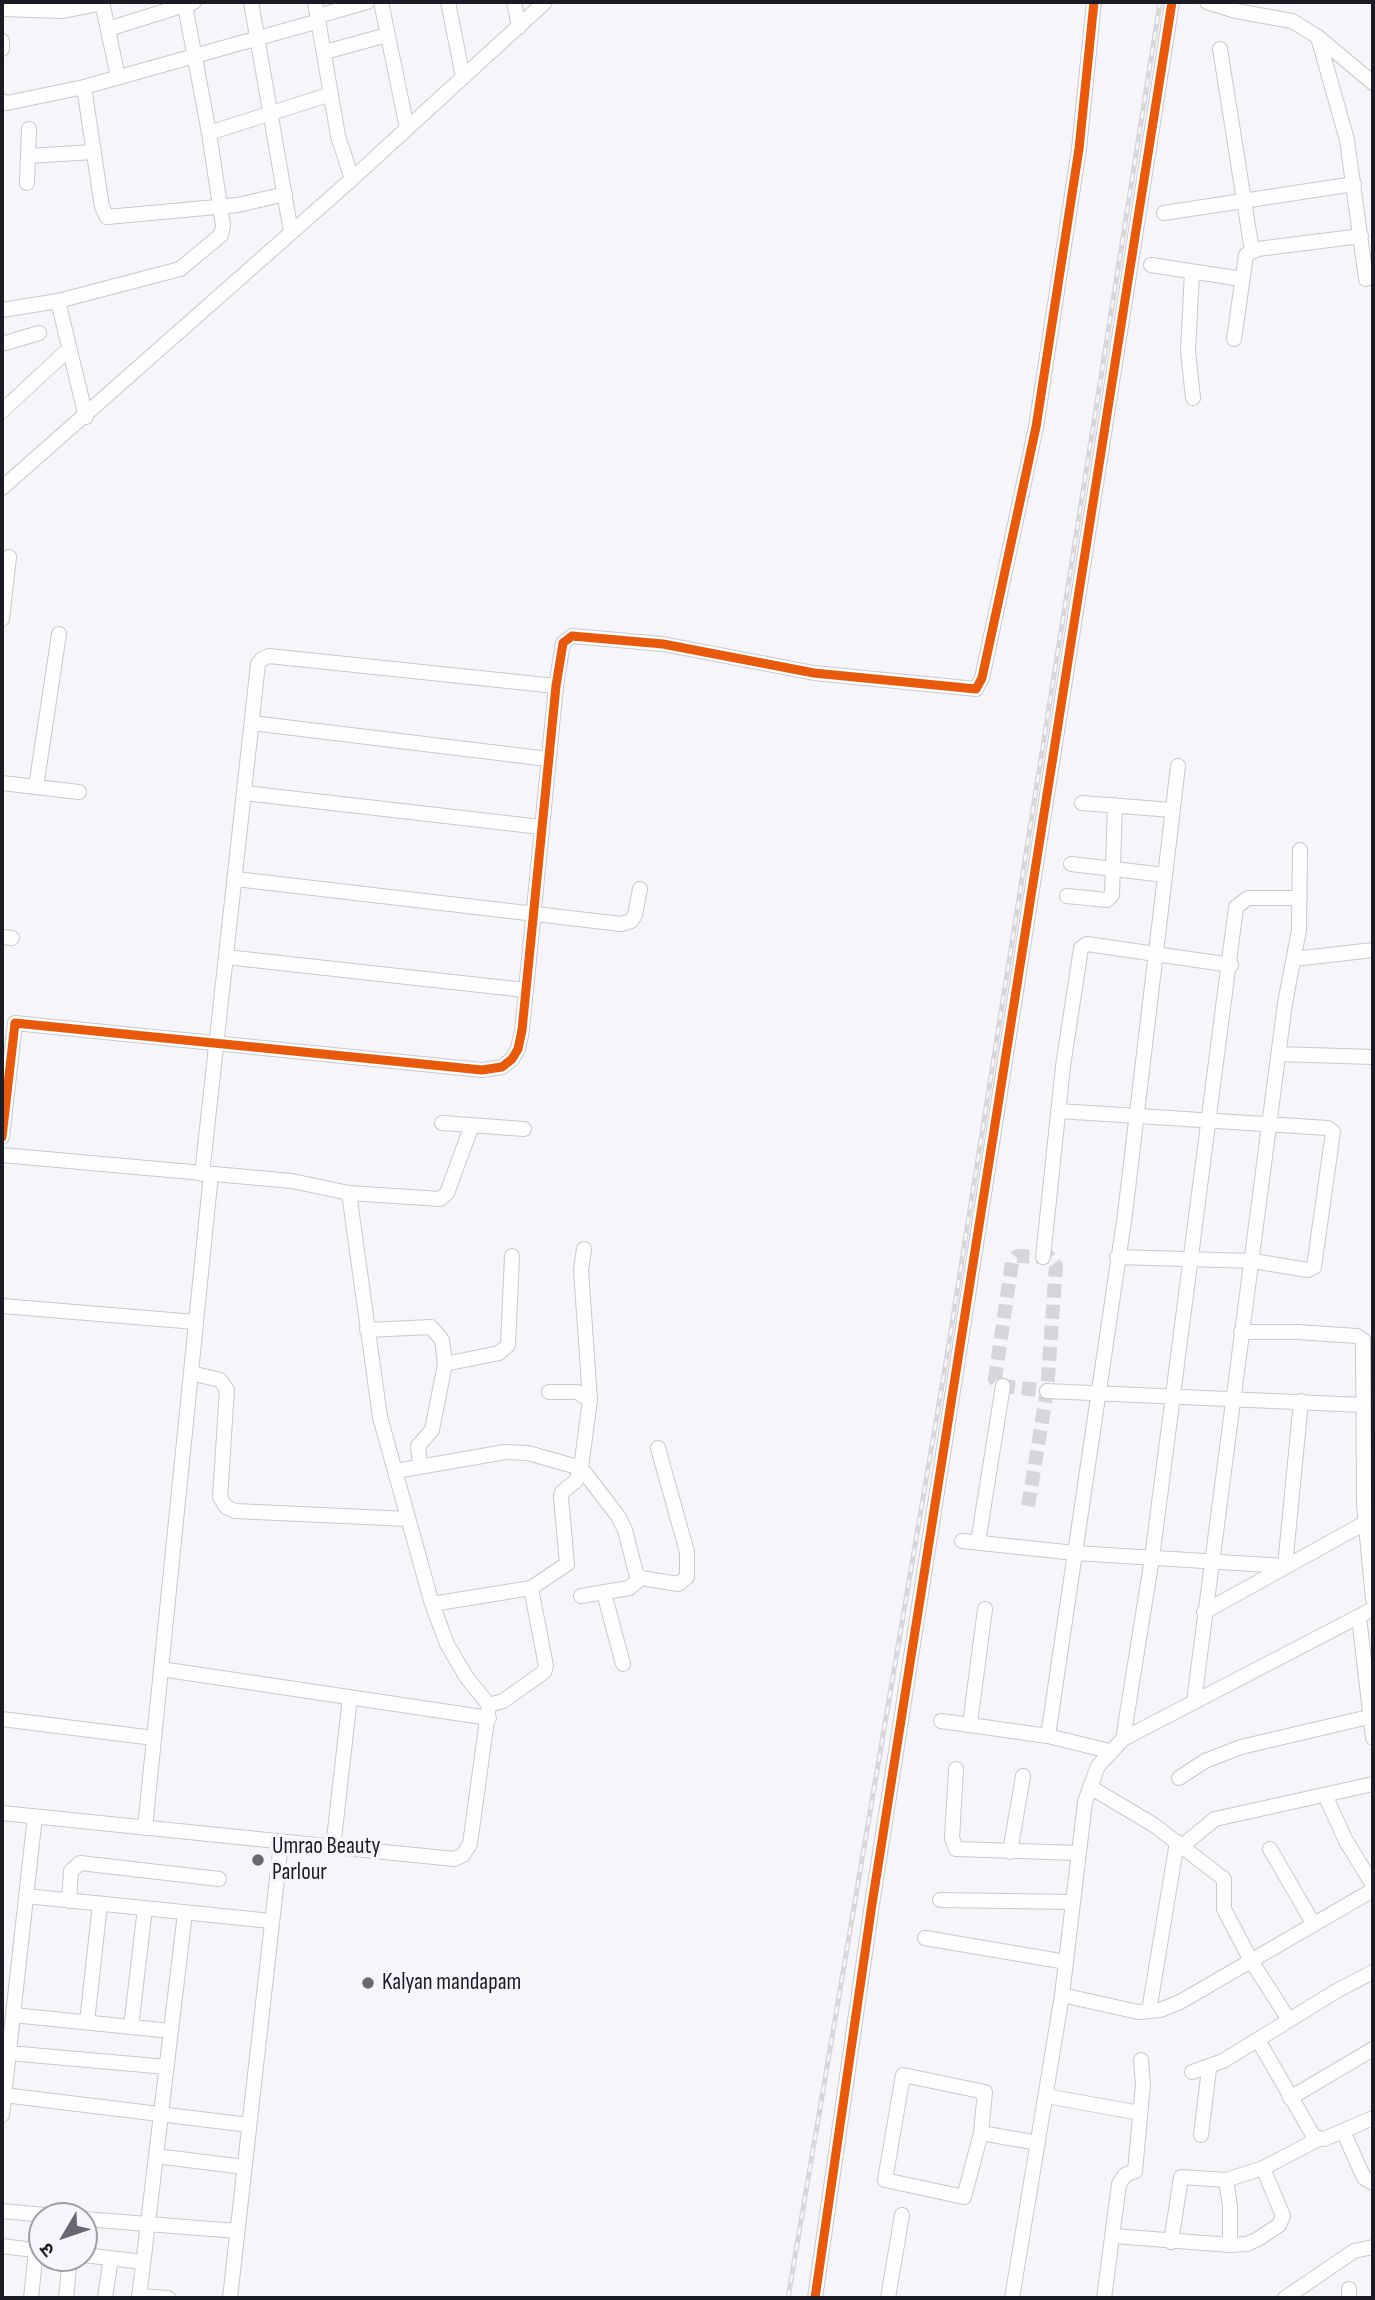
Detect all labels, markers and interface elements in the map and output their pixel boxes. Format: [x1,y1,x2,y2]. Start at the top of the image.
place label: Umrao Beauty Parlour [272,1833,380,1887]
marker: Umrao Beauty Parlour [250,1852,266,1868]
place label: Kalyan mandapam [382,1969,521,1997]
marker: Kalyan mandapam [360,1975,376,1991]
north arrow [28,2202,98,2272]
text: उ [35,2238,60,2261]

